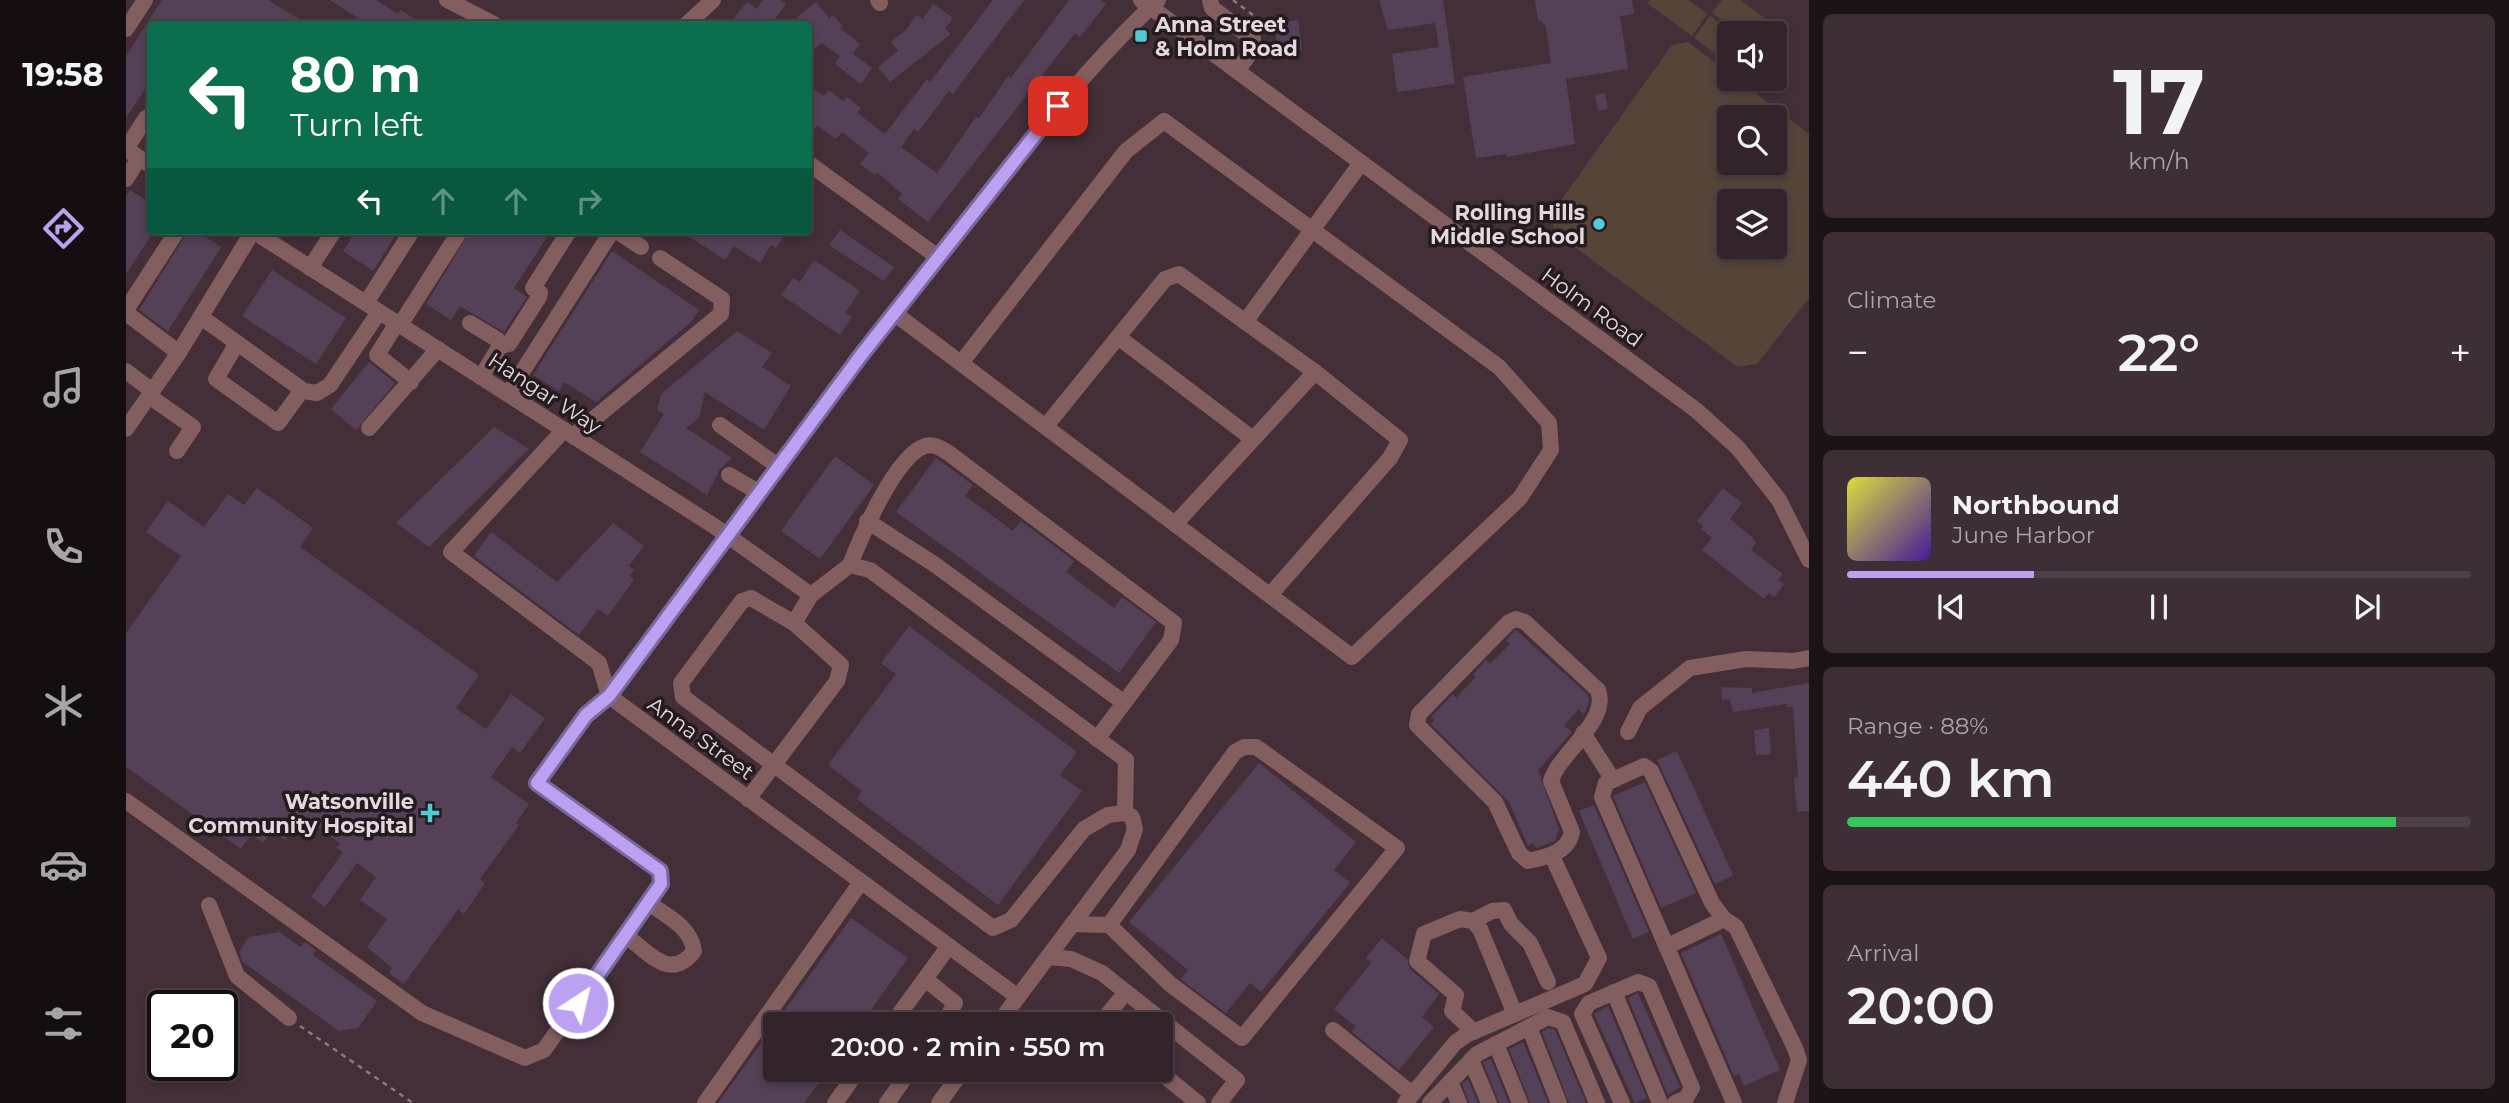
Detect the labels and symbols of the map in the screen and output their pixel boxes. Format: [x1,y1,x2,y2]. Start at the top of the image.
place label: Anna Street & Holm Road [1154,12,1298,61]
marker: Anna Street & Holm Road [1133,28,1149,44]
pin [1028,76,1088,136]
place label: Rolling Hills Middle School [1430,200,1585,249]
marker: Rolling Hills Middle School [1591,216,1607,232]
street label: Holm Road [1537,262,1647,352]
street label: Hangar Way [484,347,607,439]
street label: Anna Street [643,691,759,785]
place label: Watsonville Community Hospital [188,789,414,838]
marker: Watsonville Community Hospital [420,803,440,823]
position arrow [541,966,615,1040]
speed limit sign: 20 [147,990,238,1081]

